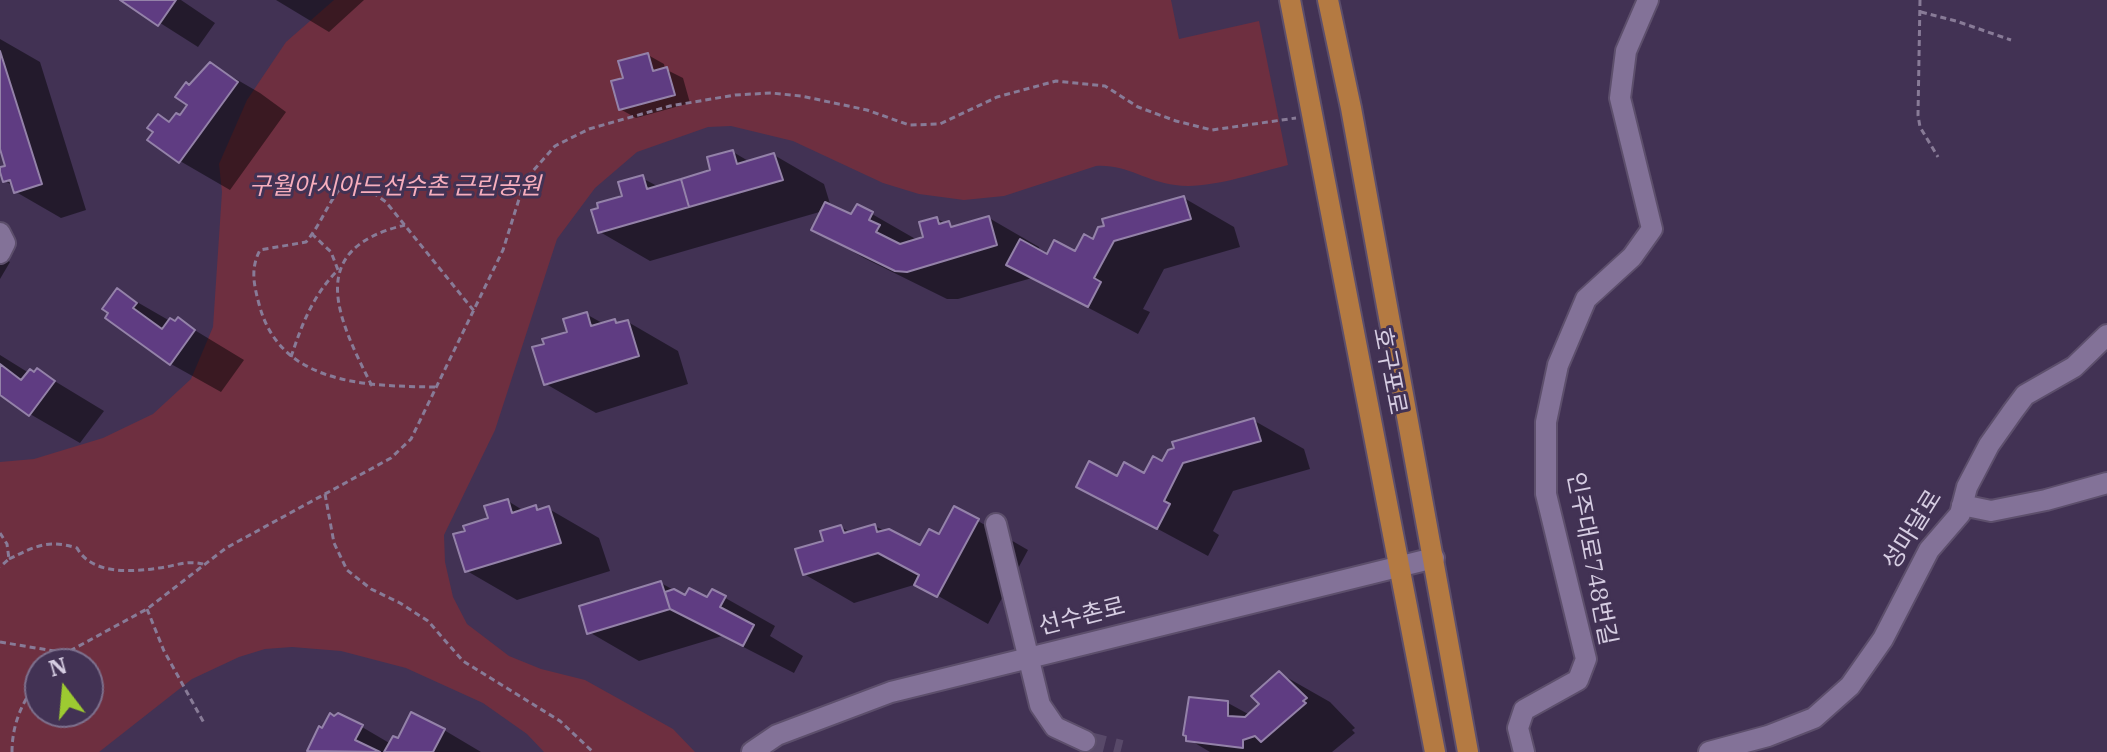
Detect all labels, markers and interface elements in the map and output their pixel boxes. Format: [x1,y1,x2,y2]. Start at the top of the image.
park label: 구월아시아드선수촌 근린공원 [249,173,541,201]
street label: 호구포로 [1366,325,1412,417]
street label: 인주대로748번길 [1560,470,1622,648]
street label: 성마달로 [1877,485,1949,575]
street label: 선수촌로 [1036,592,1128,642]
north arrow [24,648,104,728]
text: N [45,650,70,683]

